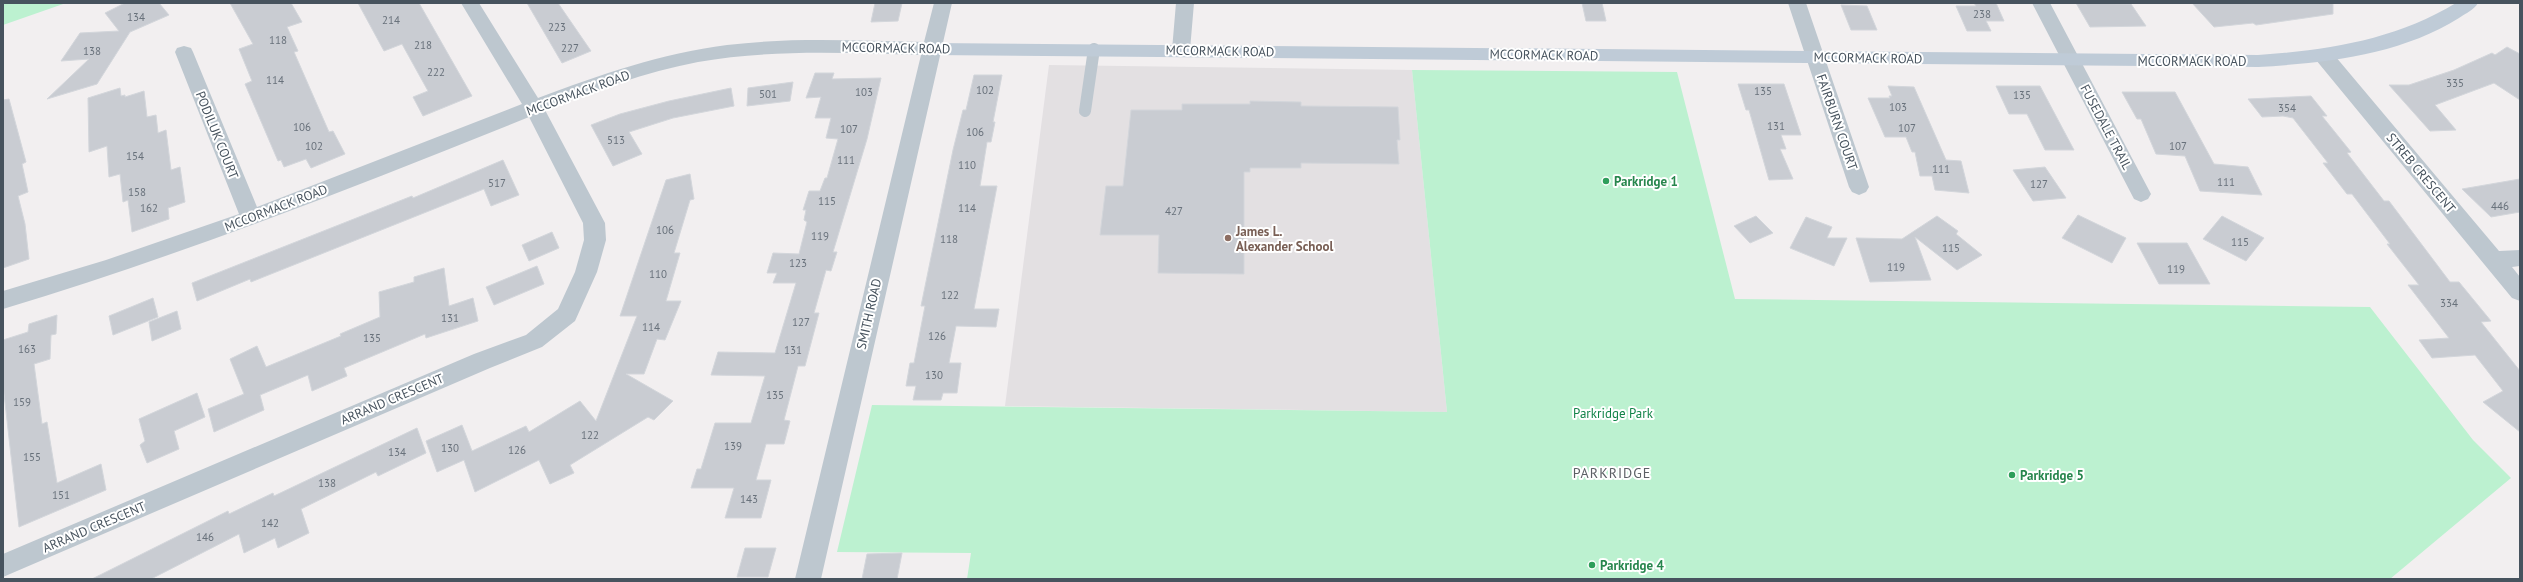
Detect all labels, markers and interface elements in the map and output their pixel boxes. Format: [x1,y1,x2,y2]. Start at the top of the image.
house number: 238 [1973,7,1991,21]
house number: 134 [127,10,145,24]
house number: 214 [382,13,400,27]
house number: 223 [548,20,566,34]
house number: 118 [269,33,287,47]
house number: 218 [414,38,432,52]
street label: MCCORMACK ROAD [841,39,951,57]
house number: 227 [561,41,579,55]
street label: MCCORMACK ROAD [1165,42,1275,60]
house number: 138 [83,44,101,58]
street label: MCCORMACK ROAD [1489,46,1599,64]
street label: MCCORMACK ROAD [1813,49,1923,67]
street label: MCCORMACK ROAD [2138,53,2246,70]
house number: 222 [427,65,445,79]
street label: MCCORMACK ROAD [524,66,632,120]
street label: FAIRBURN COURT [1813,72,1861,172]
house number: 114 [266,73,284,87]
house number: 335 [2446,76,2464,90]
street label: FUSEDALE TRAIL [2076,81,2136,173]
house number: 102 [976,83,994,97]
house number: 135 [1754,84,1772,98]
house number: 103 [855,85,873,99]
house number: 501 [759,87,777,101]
house number: 135 [2013,88,2031,102]
street label: PODILUK COURT [192,89,242,181]
house number: 103 [1889,100,1907,114]
house number: 354 [2278,101,2296,115]
house number: 131 [1767,119,1785,133]
house number: 106 [293,120,311,134]
house number: 107 [1898,121,1916,135]
house number: 107 [840,122,858,136]
house number: 106 [966,125,984,139]
street label: STREB CRESCENT [2383,130,2459,216]
house number: 513 [607,133,625,147]
house number: 102 [305,139,323,153]
house number: 107 [2169,139,2187,153]
house number: 154 [126,149,144,163]
house number: 111 [837,153,855,167]
house number: 110 [958,158,976,172]
house number: 111 [1932,162,1950,176]
place label: Parkridge 1 [1614,173,1678,190]
house number: 111 [2217,175,2235,189]
house number: 517 [488,176,506,190]
marker: Parkridge 1 [1601,176,1611,186]
house number: 127 [2030,177,2048,191]
street label: MCCORMACK ROAD [222,181,330,235]
house number: 158 [128,185,146,199]
house number: 115 [818,194,836,208]
house number: 446 [2491,199,2509,213]
house number: 162 [140,201,158,215]
house number: 114 [958,201,976,215]
house number: 427 [1165,204,1183,218]
house number: 106 [656,223,674,237]
place label: James L. Alexander School [1235,223,1333,255]
house number: 119 [811,229,829,243]
house number: 118 [940,232,958,246]
marker: James L. Alexander School [1223,233,1233,243]
house number: 115 [2231,235,2249,249]
house number: 115 [1942,241,1960,255]
house number: 123 [789,256,807,270]
house number: 119 [1887,260,1905,274]
house number: 119 [2167,262,2185,276]
house number: 110 [649,267,667,281]
street label: SMITH ROAD [853,277,885,351]
house number: 122 [941,288,959,302]
house number: 334 [2440,296,2458,310]
house number: 131 [441,311,459,325]
house number: 127 [792,315,810,329]
house number: 114 [642,320,660,334]
house number: 126 [928,329,946,343]
house number: 135 [363,331,381,345]
house number: 163 [18,342,36,356]
house number: 131 [784,343,802,357]
house number: 130 [925,368,943,382]
street label: ARRAND CRESCENT [338,370,446,428]
house number: 135 [766,388,784,402]
house number: 159 [13,395,31,409]
park label: Parkridge Park [1573,405,1654,422]
house number: 122 [581,428,599,442]
house number: 139 [724,439,742,453]
house number: 130 [441,441,459,455]
house number: 126 [508,443,526,457]
house number: 134 [388,445,406,459]
house number: 155 [23,450,41,464]
district label: PARKRIDGE [1573,464,1651,482]
place label: Parkridge 5 [2020,467,2084,484]
marker: Parkridge 5 [2007,470,2017,480]
house number: 138 [318,476,336,490]
house number: 151 [52,488,70,502]
house number: 143 [740,492,758,506]
street label: ARRAND CRESCENT [40,498,148,556]
house number: 142 [261,516,279,530]
house number: 146 [196,530,214,544]
place label: Parkridge 4 [1600,557,1664,574]
marker: Parkridge 4 [1587,560,1597,570]

